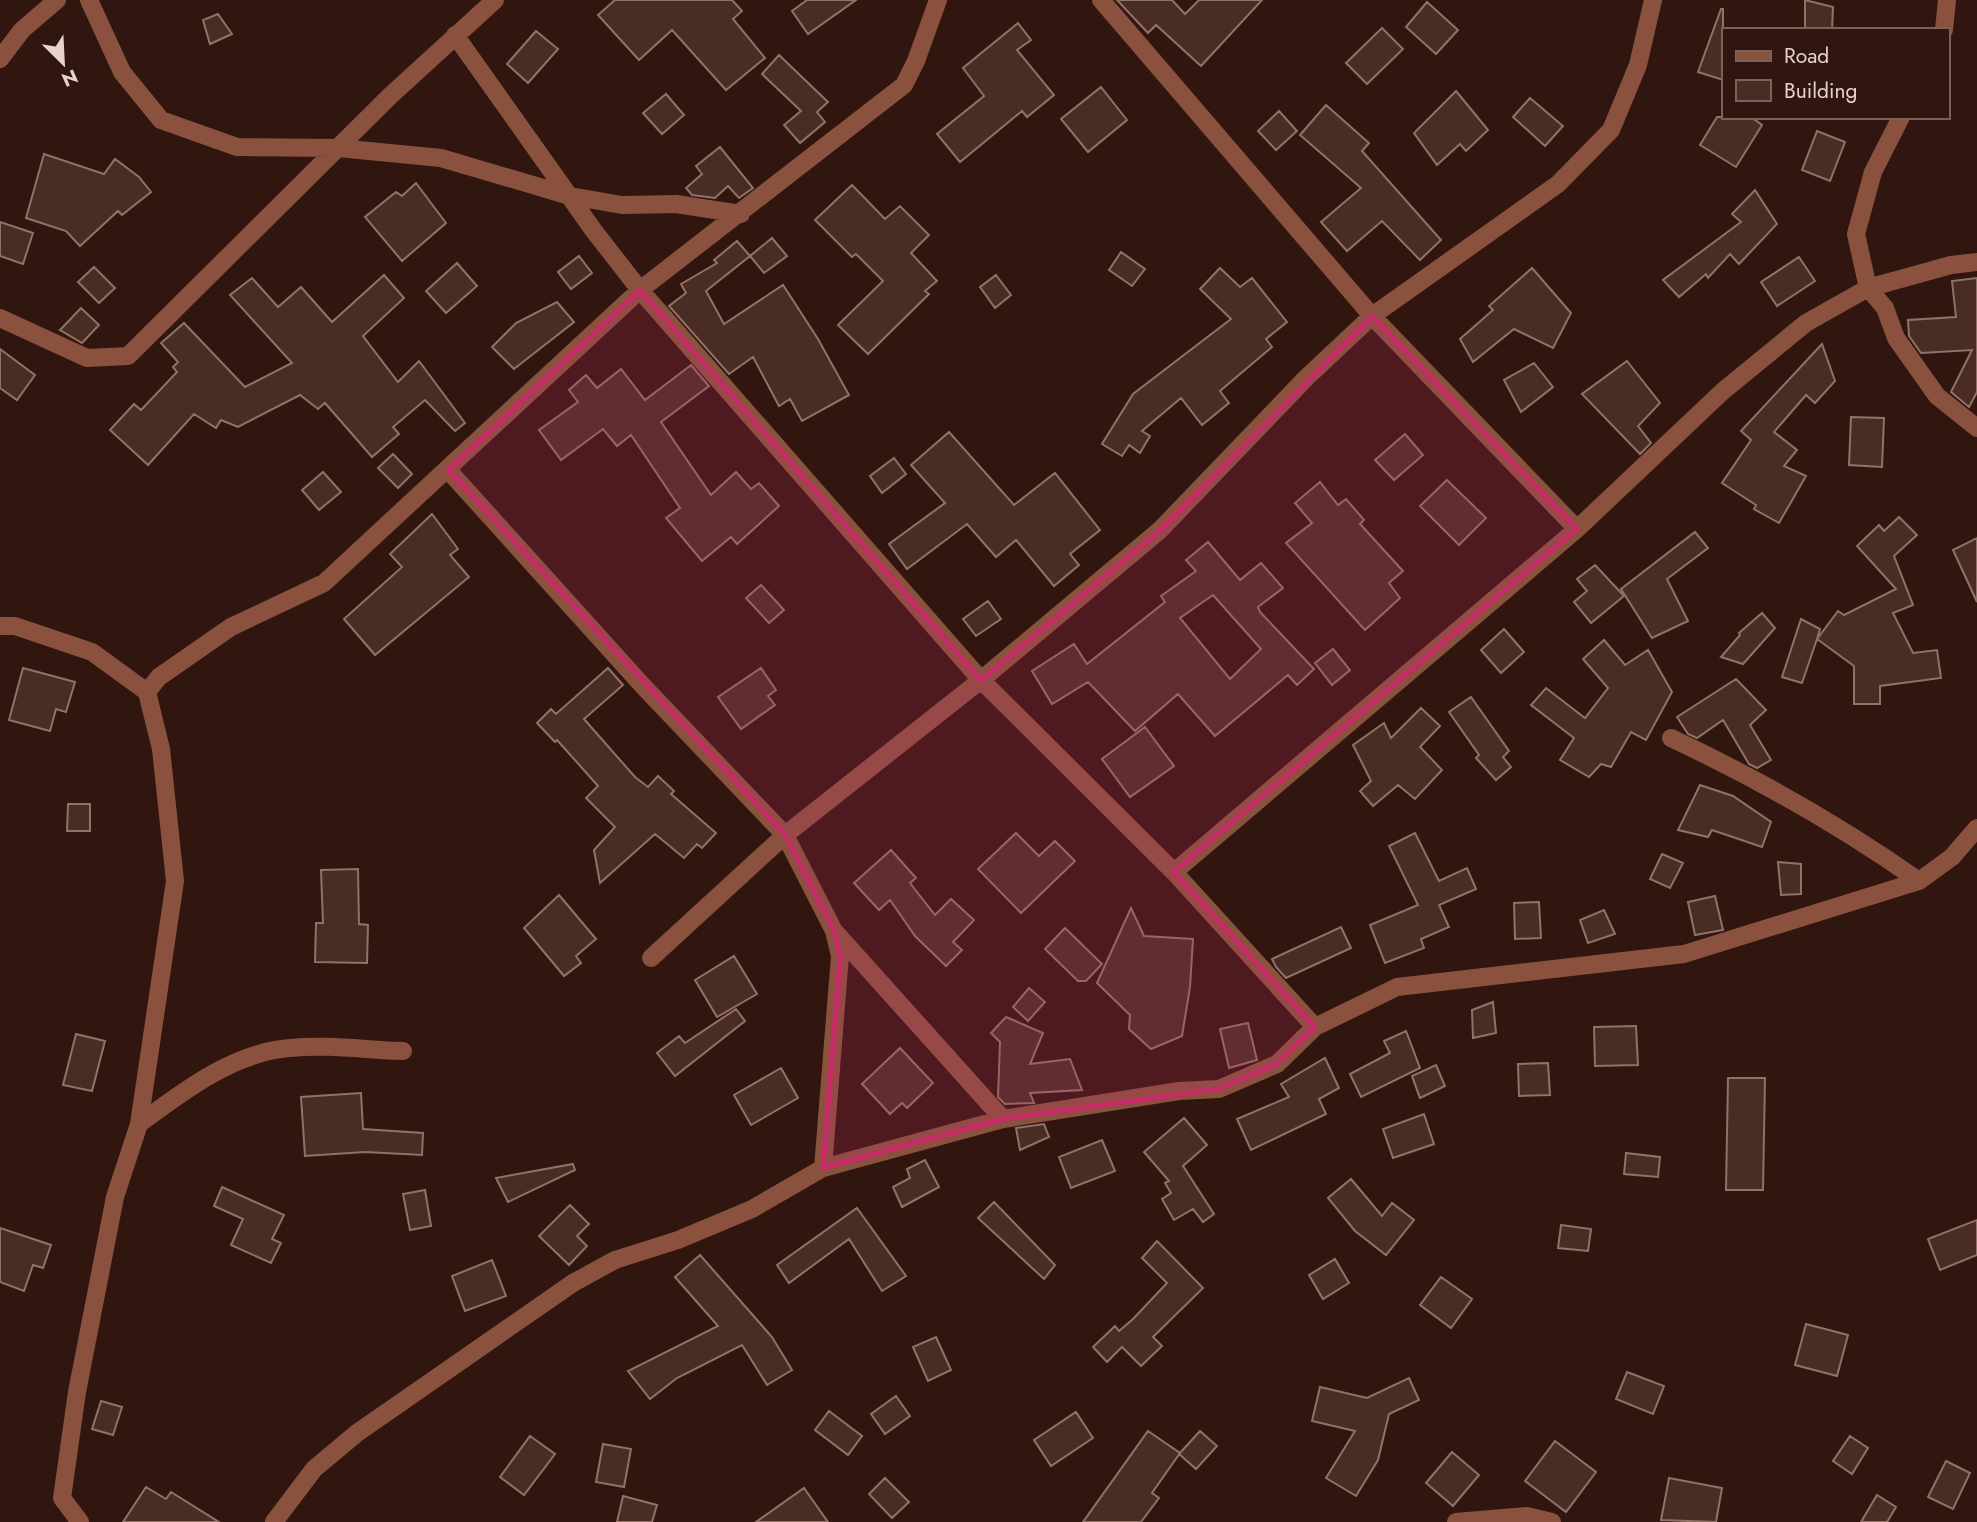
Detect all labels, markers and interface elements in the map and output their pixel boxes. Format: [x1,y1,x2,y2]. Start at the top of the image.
north arrow [28,28,98,98]
legend [1722,28,1949,119]
text: Road [1784,41,1829,71]
text: N [57,63,82,93]
text: Building [1784,76,1857,106]

